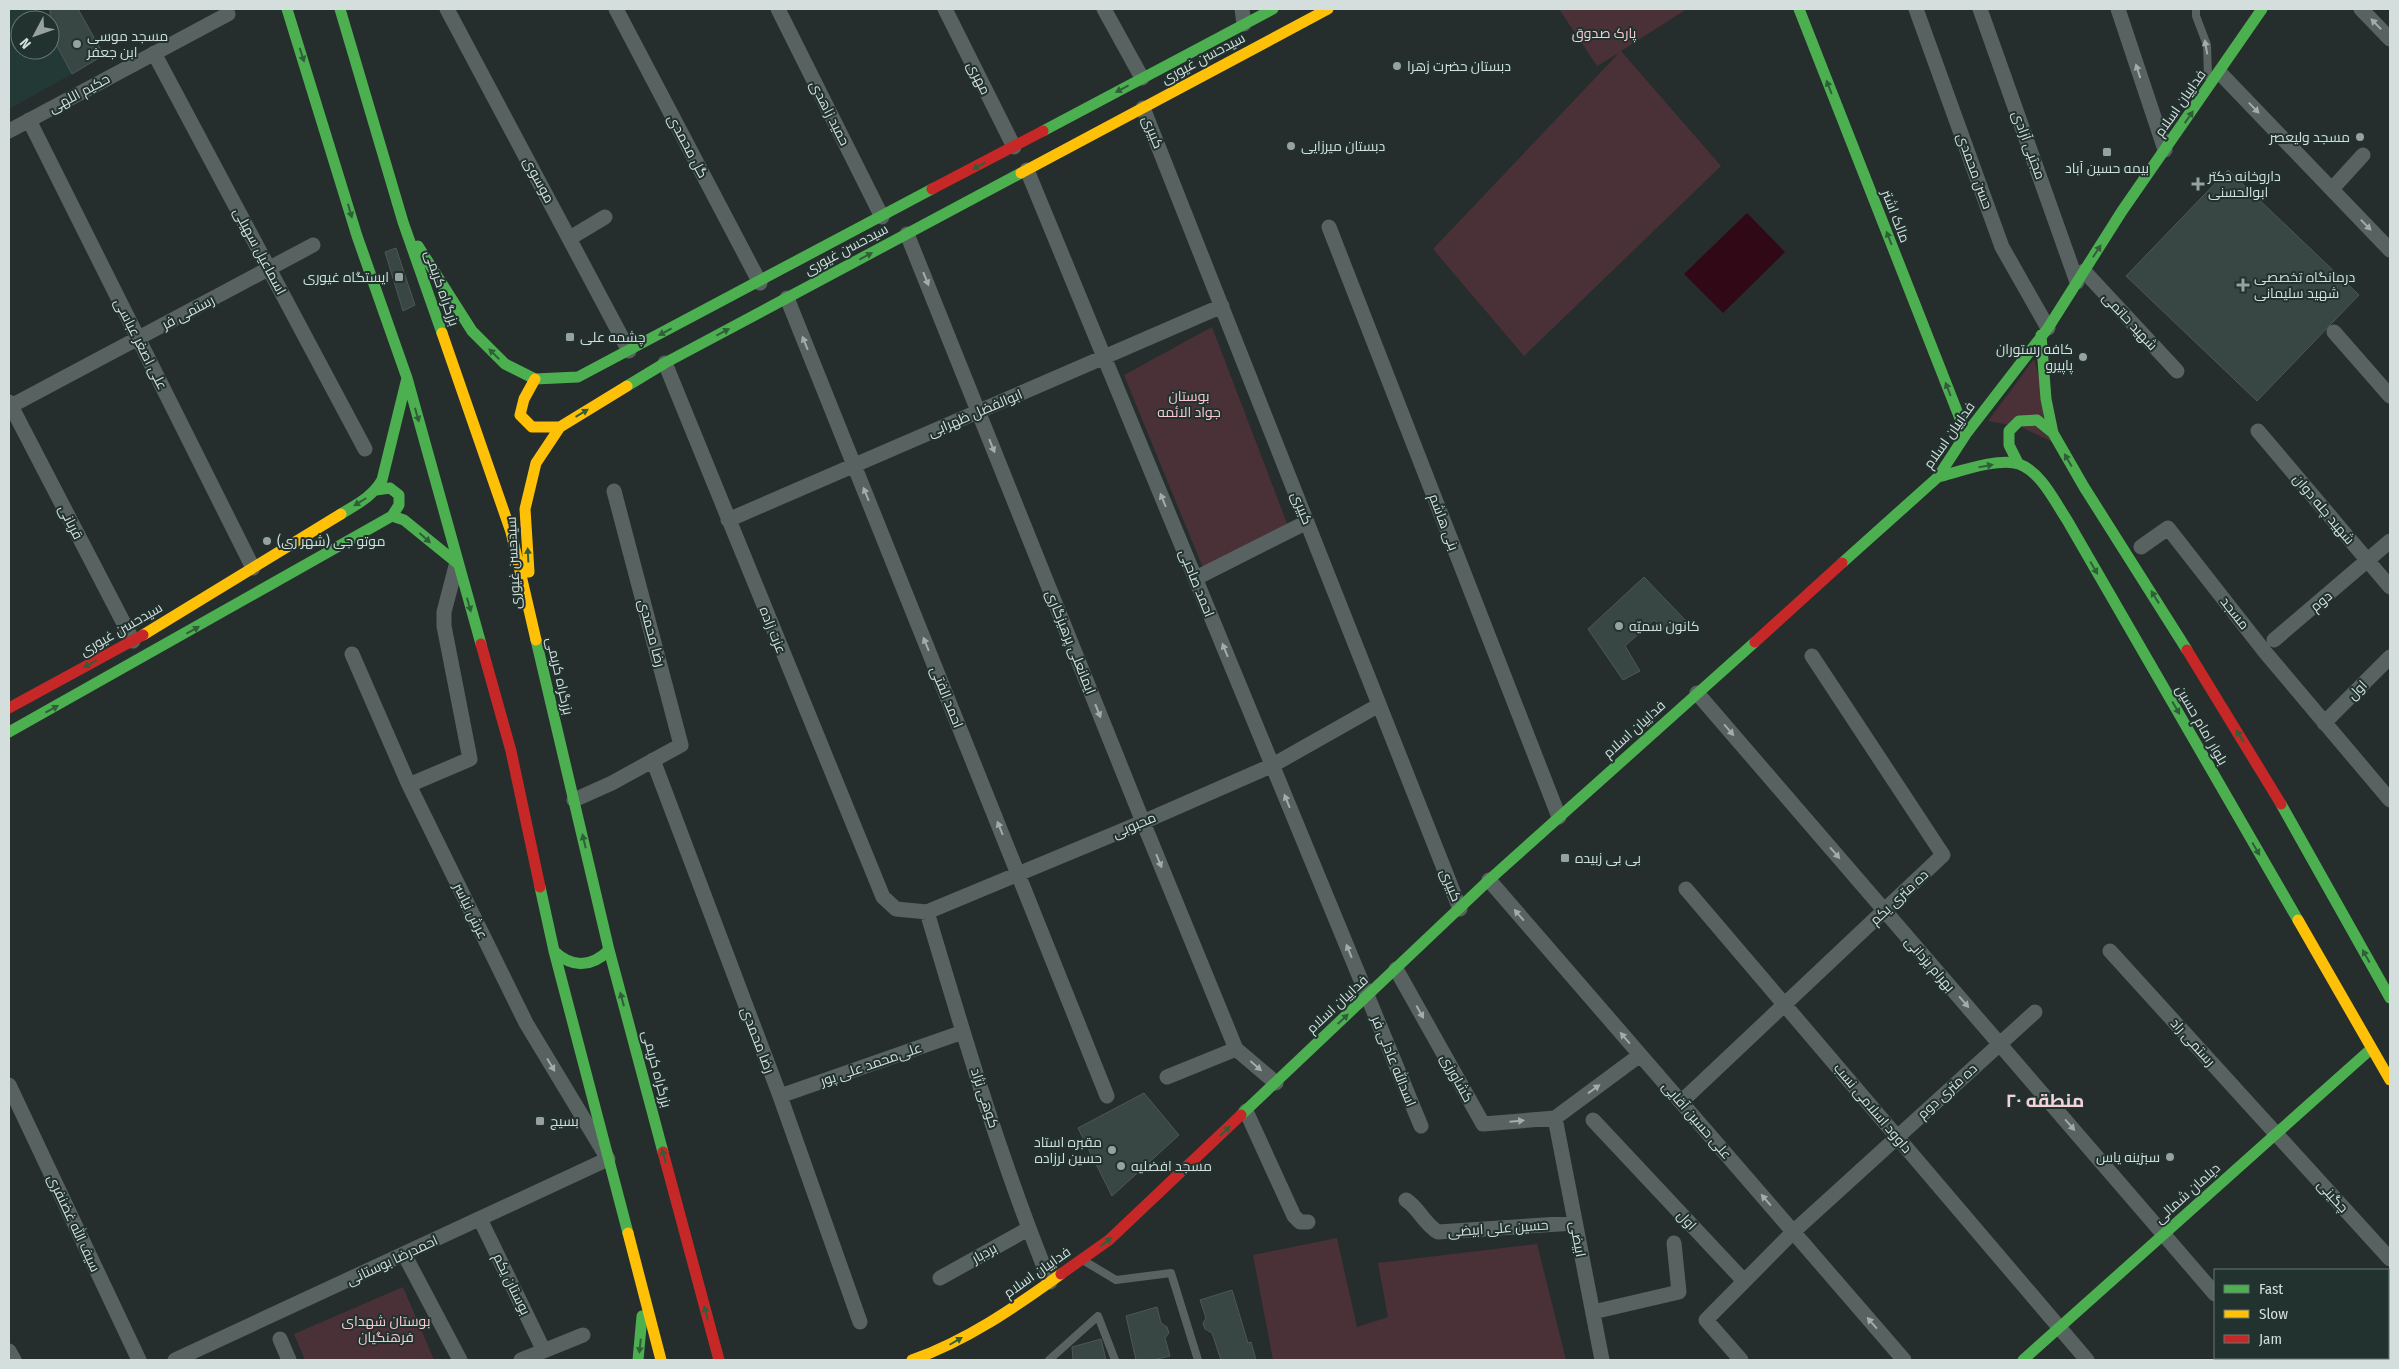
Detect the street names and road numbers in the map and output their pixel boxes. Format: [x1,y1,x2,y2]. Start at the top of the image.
street label: سیدحسن غیوری [1158,29,1248,88]
street label: مهری [963,59,994,98]
street label: فداییان اسلام [2151,67,2211,141]
street label: حکیم اللهی [46,70,113,118]
street label: حمید زاهدی [806,78,853,149]
street label: مجتبی آزادی [2008,109,2049,182]
street label: گل محمدی [664,112,711,181]
street label: کبیری [1138,113,1167,151]
street label: حسن محمدی [1953,131,1996,211]
street label: موسوی [519,154,558,206]
street label: مالک اشتر [1877,186,1913,245]
street label: اسماعیل سهیلی [230,205,290,298]
street label: سیدحسن غیوری [801,220,891,279]
street label: بزرگراه کریمی [421,248,462,328]
street label: شهید حاتمی [2098,289,2161,354]
street label: رستمی فر [158,292,217,334]
street label: علی اصغر عباسی [110,296,171,393]
street label: ابوالفضل ظهرابی [925,386,1025,441]
street label: فداییان اسلام [1920,399,1980,473]
street label: شهید چله دوان [2288,471,2358,549]
street label: کبیری [1287,489,1316,527]
street label: بنی هاشم [1424,491,1462,553]
street label: قربانی [55,502,86,542]
street label: سیدحسن غیوری [503,516,524,610]
street label: احمد صاحبی [1175,547,1218,620]
street label: دوم [2307,587,2336,616]
street label: ایمانعلی پرهیزگاری [1041,588,1099,697]
street label: مسجد [2217,594,2253,633]
street label: رضا محمدی [634,597,669,669]
street label: سیدحسن غیوری [77,599,166,660]
street label: عزت زاده [755,604,790,656]
street label: بزرگراه کریمی [542,636,577,717]
street label: احمد الفتی [927,664,967,730]
street label: اول [2344,677,2371,704]
street label: بلوار امام حسین [2171,682,2231,769]
street label: فداییان اسلام [1600,697,1670,762]
street label: محبوبی [1110,809,1159,842]
street label: کبیری [1436,866,1465,904]
street label: ده متری یکم [1867,866,1933,929]
street label: عرش نیاسر [449,880,491,942]
street label: بهرام یزدانی [1900,933,1958,996]
street label: فداییان اسلام [1303,972,1372,1038]
street label: رضا محمدی [737,1005,778,1076]
street label: اسدالله عادلی فر [1367,1012,1420,1109]
street label: رستمی راد [2167,1015,2219,1070]
street label: بزرگراه کریمی [638,1029,675,1109]
street label: علی‌محمد علی پور [817,1039,925,1091]
street label: کشاورزی [1436,1051,1477,1105]
street label: داوود اسلامی نسب [1830,1060,1915,1157]
street label: ده متری دوم [1914,1060,1981,1123]
street label: کوهی نژاد [967,1066,1002,1130]
street label: علی حسین آقایی [1658,1078,1735,1163]
street label: دیلمان شمالی [2151,1159,2224,1227]
street label: سیف الله غضنفری [44,1171,104,1275]
street label: چگینی [2313,1176,2352,1217]
street label: اول [1673,1207,1700,1234]
street label: حسین علی ابیضی [1447,1216,1549,1241]
street label: ابیضی [1566,1220,1589,1258]
street label: احمدرضا بوستانی [344,1232,441,1289]
street label: بردبار [968,1240,1000,1268]
street label: فداییان اسلام [1001,1243,1075,1303]
street label: بوستان یکم [488,1251,534,1318]

